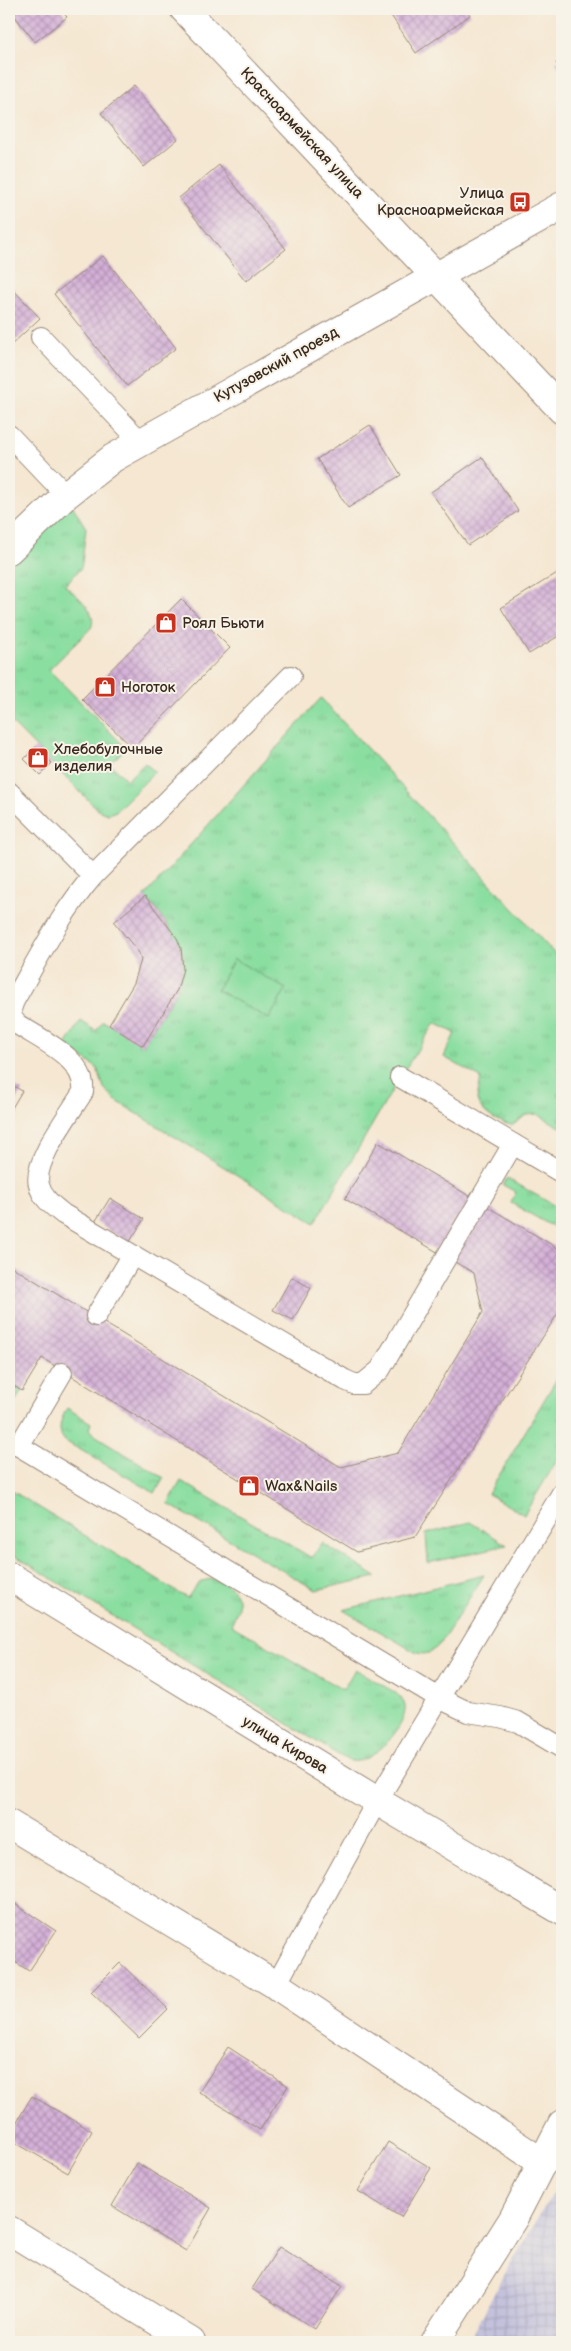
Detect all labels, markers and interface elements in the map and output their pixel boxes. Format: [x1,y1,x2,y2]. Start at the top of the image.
street label: Красноармейская улица [236,63,368,203]
place label: Улица Красноармейская [377,184,504,220]
bus stop icon: Улица Красноармейская [508,190,532,214]
street label: Кутузовский проезд [210,323,342,407]
shop icon: Роял Бьюти [154,611,178,635]
place label: Роял Бьюти [182,614,264,633]
shop icon: Ноготок [93,675,117,699]
place label: Ноготок [121,678,175,697]
place label: Хлебобулочные изделия [54,740,163,776]
shop icon: Хлебобулочные изделия [26,746,50,770]
shop icon: Wax&Nails [237,1474,261,1498]
place label: Wax&Nails [265,1477,338,1496]
street label: улица Кирова [239,1712,331,1778]

